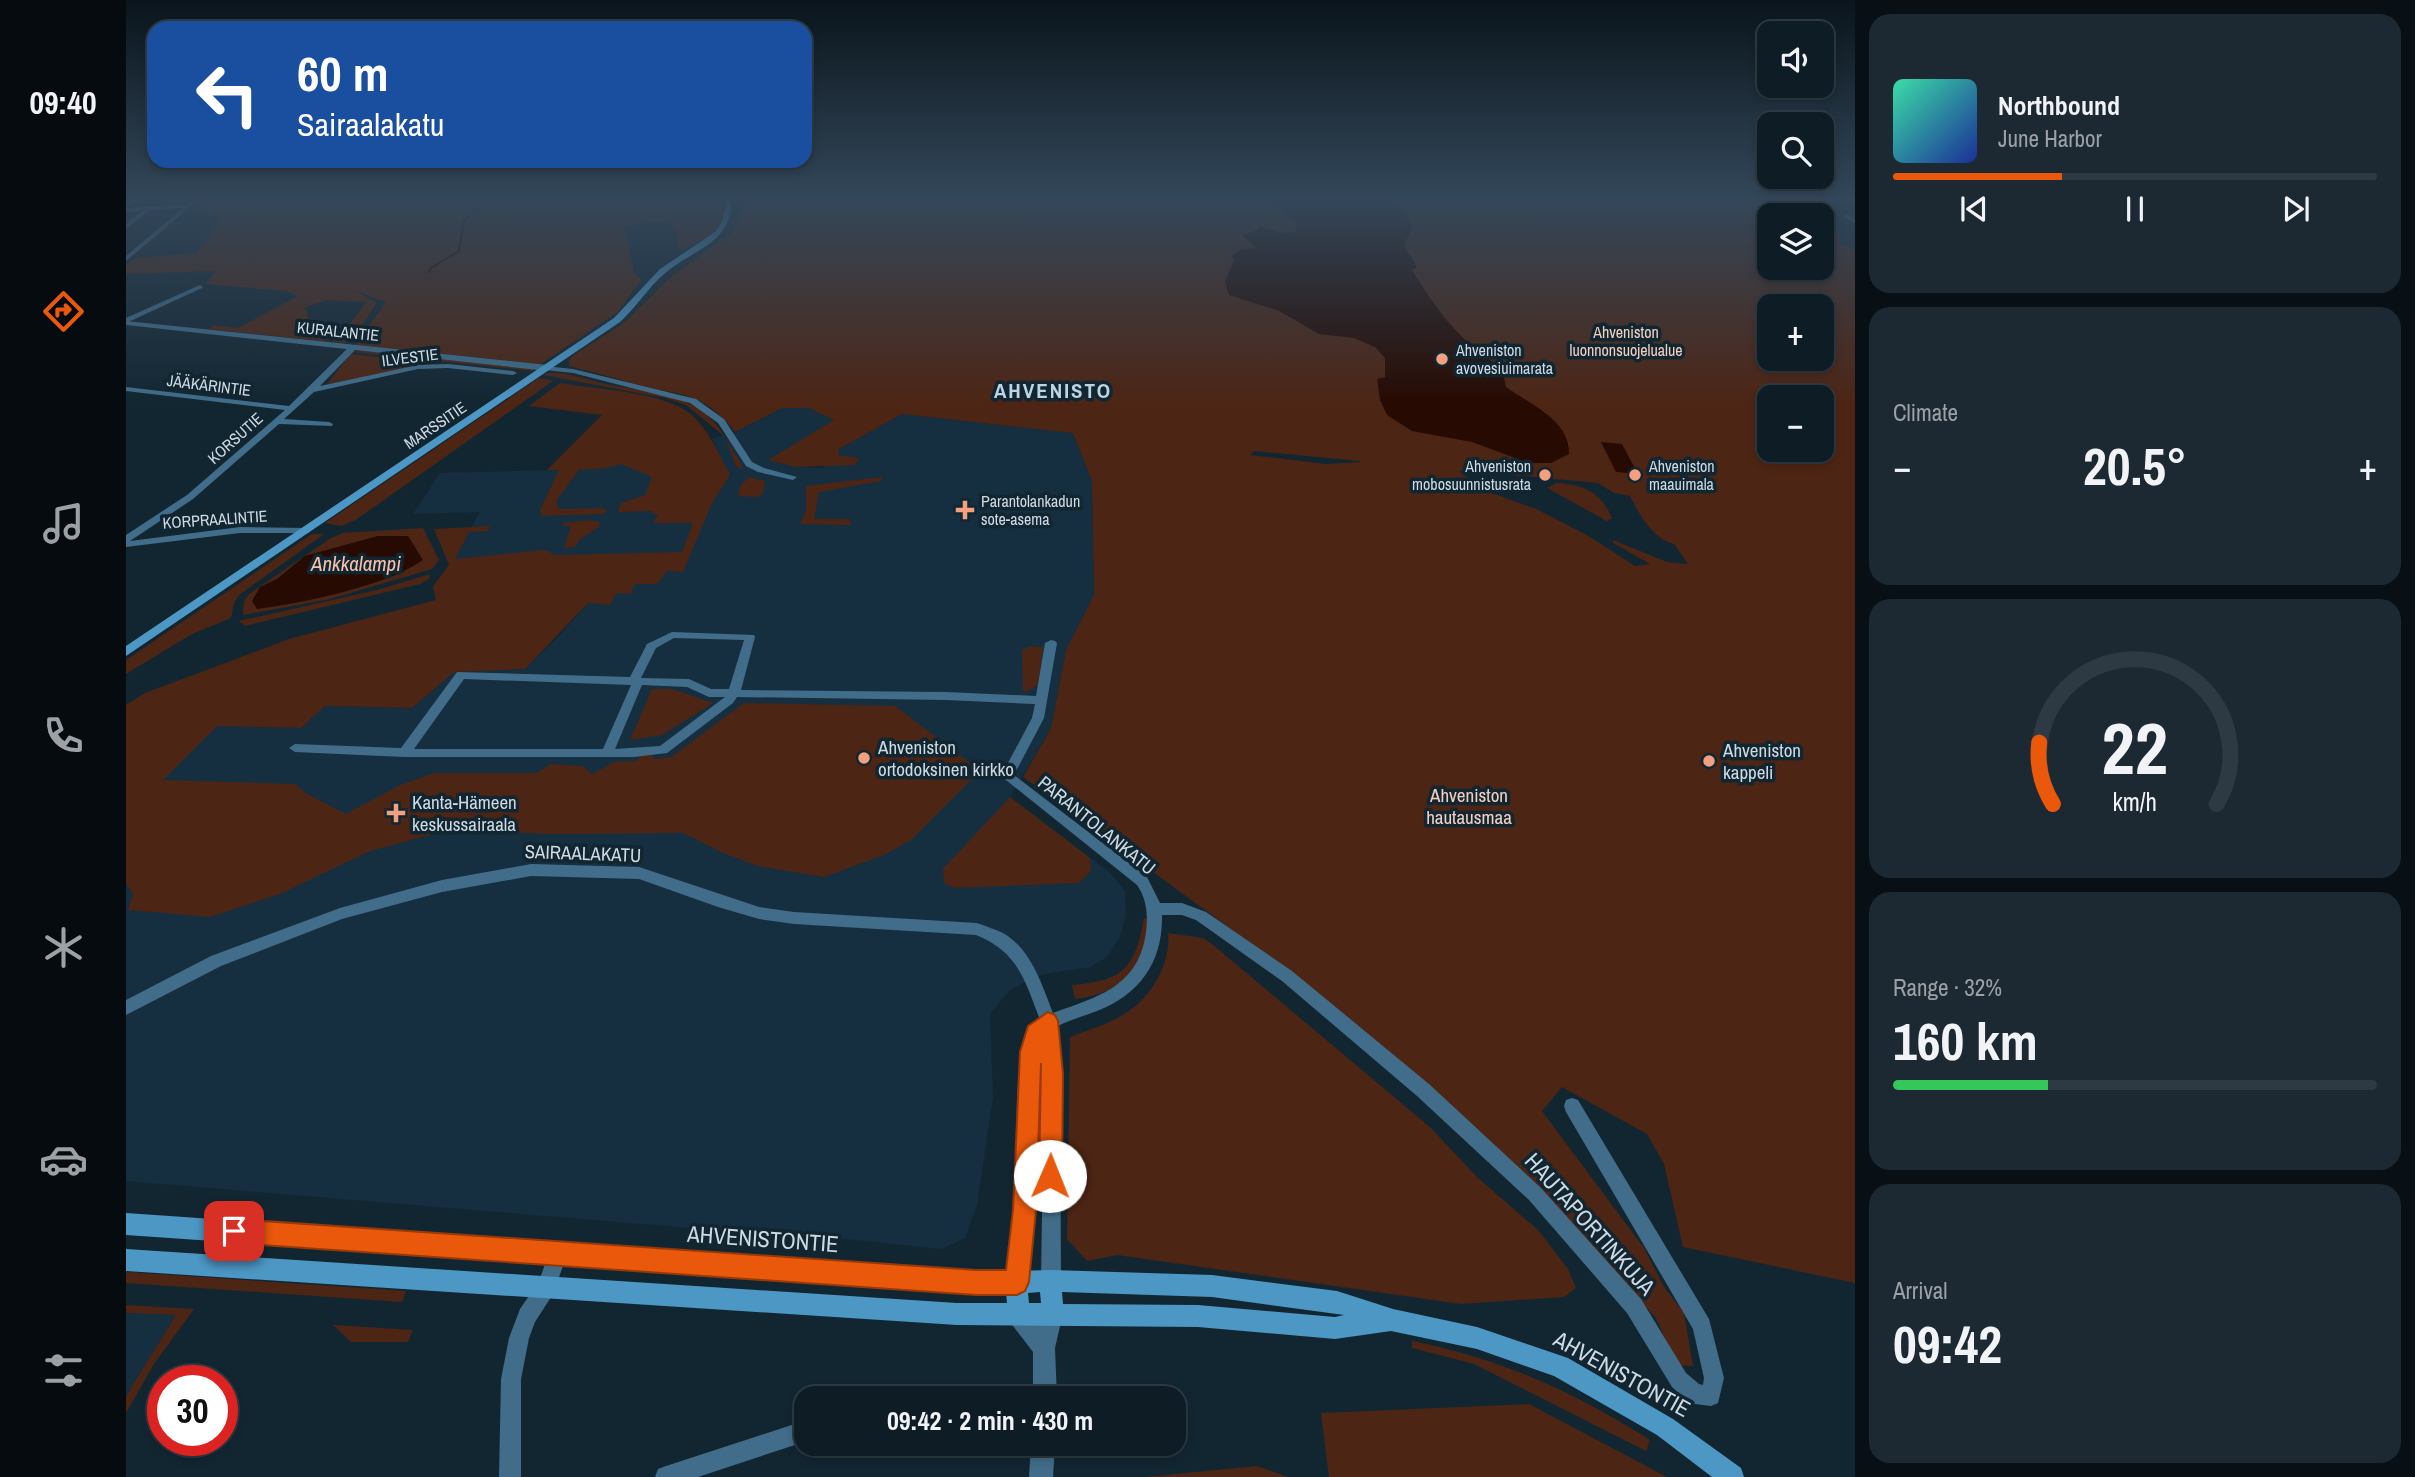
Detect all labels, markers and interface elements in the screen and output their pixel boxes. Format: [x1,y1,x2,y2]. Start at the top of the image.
map controls [1757,21,1834,462]
button: sound [1757,21,1834,98]
text: 60 m [297,40,389,106]
icon: left [182,49,273,140]
text: 09:40 [29,81,97,124]
text: Northbound [1998,88,2120,123]
text: Sairaalakatu [297,103,444,146]
button: search [1757,112,1834,189]
text: June Harbor [1998,123,2102,154]
icon: previous [1955,190,1993,228]
icon: pause [2116,190,2154,228]
icon: next [2277,190,2315,228]
button: layers [1757,203,1834,280]
icon: directions [39,287,88,336]
button: + [1757,294,1834,371]
street label: KURALANTIE [296,316,380,346]
park label: Ahveniston luonnonsuojelualue [1569,321,1683,361]
place label: Ahveniston avovesiuimarata [1455,339,1554,379]
street label: ILVESTIE [381,343,439,371]
marker: Ahveniston avovesiuimarata [1434,351,1450,367]
street label: JÄÄKÄRINTIE [166,369,252,401]
district label: AHVENISTO [994,376,1112,405]
button: − [1757,385,1834,462]
street label: MARSSITIE [400,396,470,454]
text: Climate [1893,397,1958,428]
street label: KORSUTIE [203,407,267,469]
text: 20.5° [2083,431,2187,501]
text: − [1893,441,1911,492]
text: + [2359,441,2377,492]
place label: Ahveniston mobosuunnistusrata [1412,455,1532,495]
place label: Ahveniston maauimala [1648,455,1715,495]
marker: Ahveniston mobosuunnistusrata [1537,467,1553,483]
marker: Ahveniston maauimala [1627,467,1643,483]
place label: Parantolankadun sote-asema [981,490,1080,530]
icon: music [39,499,88,548]
marker: Parantolankadun sote-asema [955,500,975,520]
street label: KORPRAALINTIE [162,504,268,534]
water label: Ankkalampi [310,549,401,578]
text: 22 [2102,700,2168,798]
icon: phone [39,711,88,760]
place label: Ahveniston ortodoksinen kirkko [877,734,1014,782]
place label: Ahveniston kappeli [1722,737,1801,785]
marker: Ahveniston ortodoksinen kirkko [856,750,872,766]
marker: Ahveniston kappeli [1701,753,1717,769]
street label: PARANTOLANKATU [1033,769,1161,881]
park label: Ahveniston hautausmaa [1426,782,1512,830]
text: km/h [2113,785,2157,819]
place label: Kanta-Hämeen keskussairaala [412,789,517,837]
marker: Kanta-Hämeen keskussairaala [386,803,406,823]
street label: SAIRAALAKATU [524,838,642,868]
icon: climate [39,923,88,972]
text: Range · 32% [1893,972,2002,1003]
text: 160 km [1893,1006,2038,1076]
icon: car [39,1135,88,1184]
position arrow [1013,1139,1087,1213]
street label: HAUTAPORTINKUJA [1518,1146,1663,1302]
pin [204,1201,264,1261]
icon: arrive [215,1212,253,1250]
street label: AHVENISTONTIE [685,1218,840,1259]
text: Arrival [1893,1275,1948,1306]
text: 09:42 [1893,1309,2002,1379]
street label: AHVENISTONTIE [1548,1323,1696,1424]
icon: filters [39,1346,88,1395]
speed limit sign: 30 [147,1365,238,1456]
text: 09:42 · 2 min · 430 m [887,1403,1093,1438]

